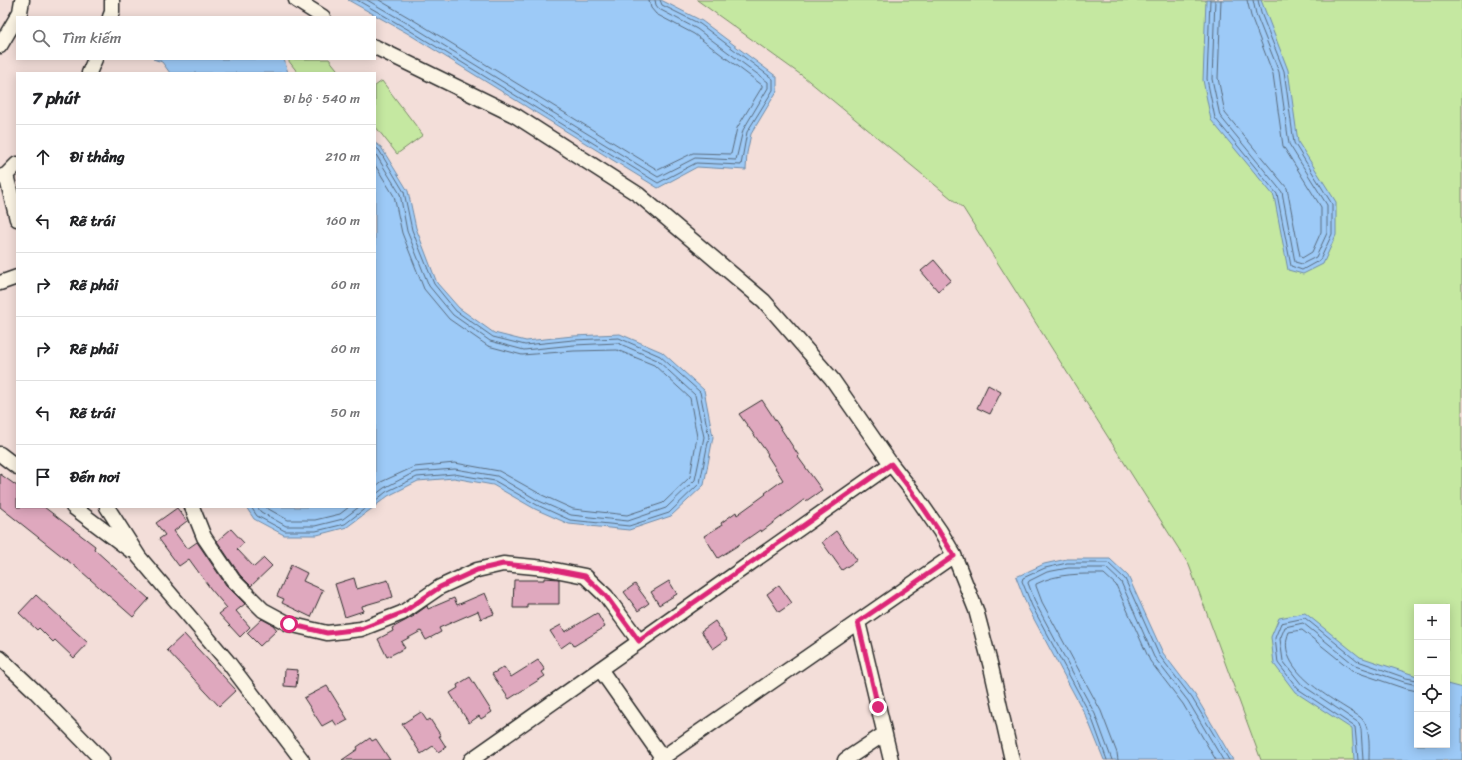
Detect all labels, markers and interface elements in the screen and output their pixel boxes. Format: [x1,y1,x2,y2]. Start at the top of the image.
search box [16,16,376,60]
text: Tìm kiếm [62,25,121,51]
icon: search [30,27,52,49]
text: 7 phút [32,83,80,113]
text: Đi bộ · 540 m [284,87,360,110]
text: Đi thẳng [70,144,125,170]
text: 210 m [325,145,360,168]
icon: ahead [32,146,54,168]
text: Rẽ trái [70,208,115,234]
text: 160 m [325,209,360,232]
icon: left [32,210,54,232]
text: Rẽ phải [70,272,118,298]
text: 60 m [331,273,360,296]
icon: right [32,274,54,296]
text: Rẽ phải [70,336,118,362]
text: 60 m [331,337,360,360]
icon: right [32,338,54,360]
text: Rẽ trái [70,400,115,426]
text: 50 m [330,401,360,424]
icon: left [32,402,54,424]
text: Đến nơi [70,464,120,490]
icon: arrive [32,466,54,488]
map controls [1414,604,1450,748]
button: + [1414,604,1450,640]
route start [280,615,298,633]
button: − [1414,640,1450,676]
button: locate [1414,676,1450,712]
route end [869,698,887,716]
button: layers [1414,712,1450,748]

